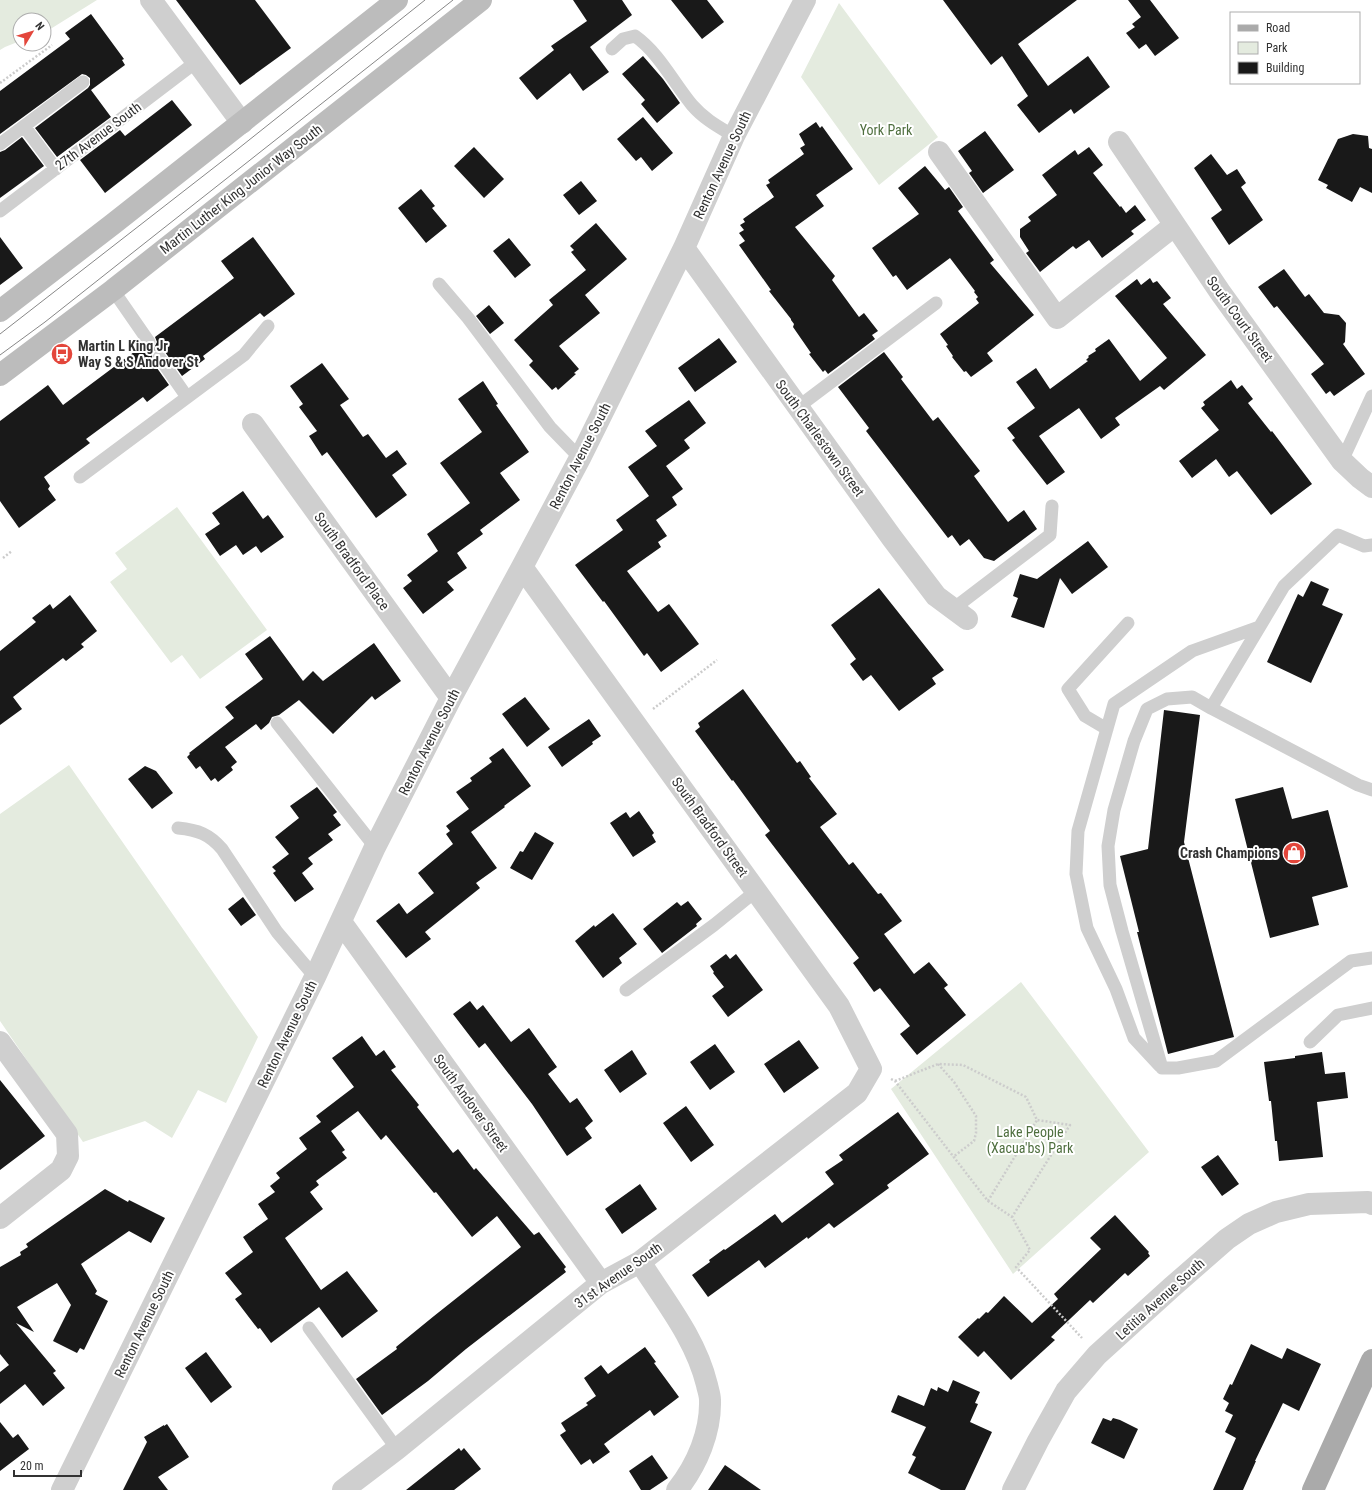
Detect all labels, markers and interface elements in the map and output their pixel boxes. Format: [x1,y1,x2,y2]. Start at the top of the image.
north arrow [12,12,52,52]
legend [1230,12,1360,84]
text: N [32,19,47,33]
text: Road [1266,21,1290,35]
text: Park [1266,41,1288,55]
text: Building [1266,61,1304,75]
street label: 27th Avenue South [52,98,144,174]
street label: Renton Avenue South [690,108,754,222]
street label: Martin Luther King Junior Way South [157,121,325,257]
park label: York Park [860,122,913,138]
street label: South Court Street [1204,273,1276,365]
place label: Martin L King Jr Way S & S Andover St [78,338,198,370]
bus stop icon: Martin L King Jr Way S & S Andover St [49,341,75,367]
street label: South Charlestown Street [772,377,868,499]
street label: Renton Avenue South [546,400,614,512]
street label: South Bradford Place [311,509,393,613]
street label: Renton Avenue South [395,686,463,798]
street label: South Bradford Street [669,774,751,880]
shop icon: Crash Champions [1281,840,1307,866]
place label: Crash Champions [1180,845,1278,861]
street label: Renton Avenue South [254,978,320,1090]
street label: South Andover Street [430,1051,512,1155]
park label: Lake People (Xacua'bs) Park [987,1124,1074,1157]
street label: 31st Avenue South [571,1239,665,1311]
street label: Letitia Avenue South [1113,1255,1207,1343]
street label: Renton Avenue South [111,1268,177,1380]
scale bar [14,1452,81,1478]
text: 20 m [20,1459,44,1473]

